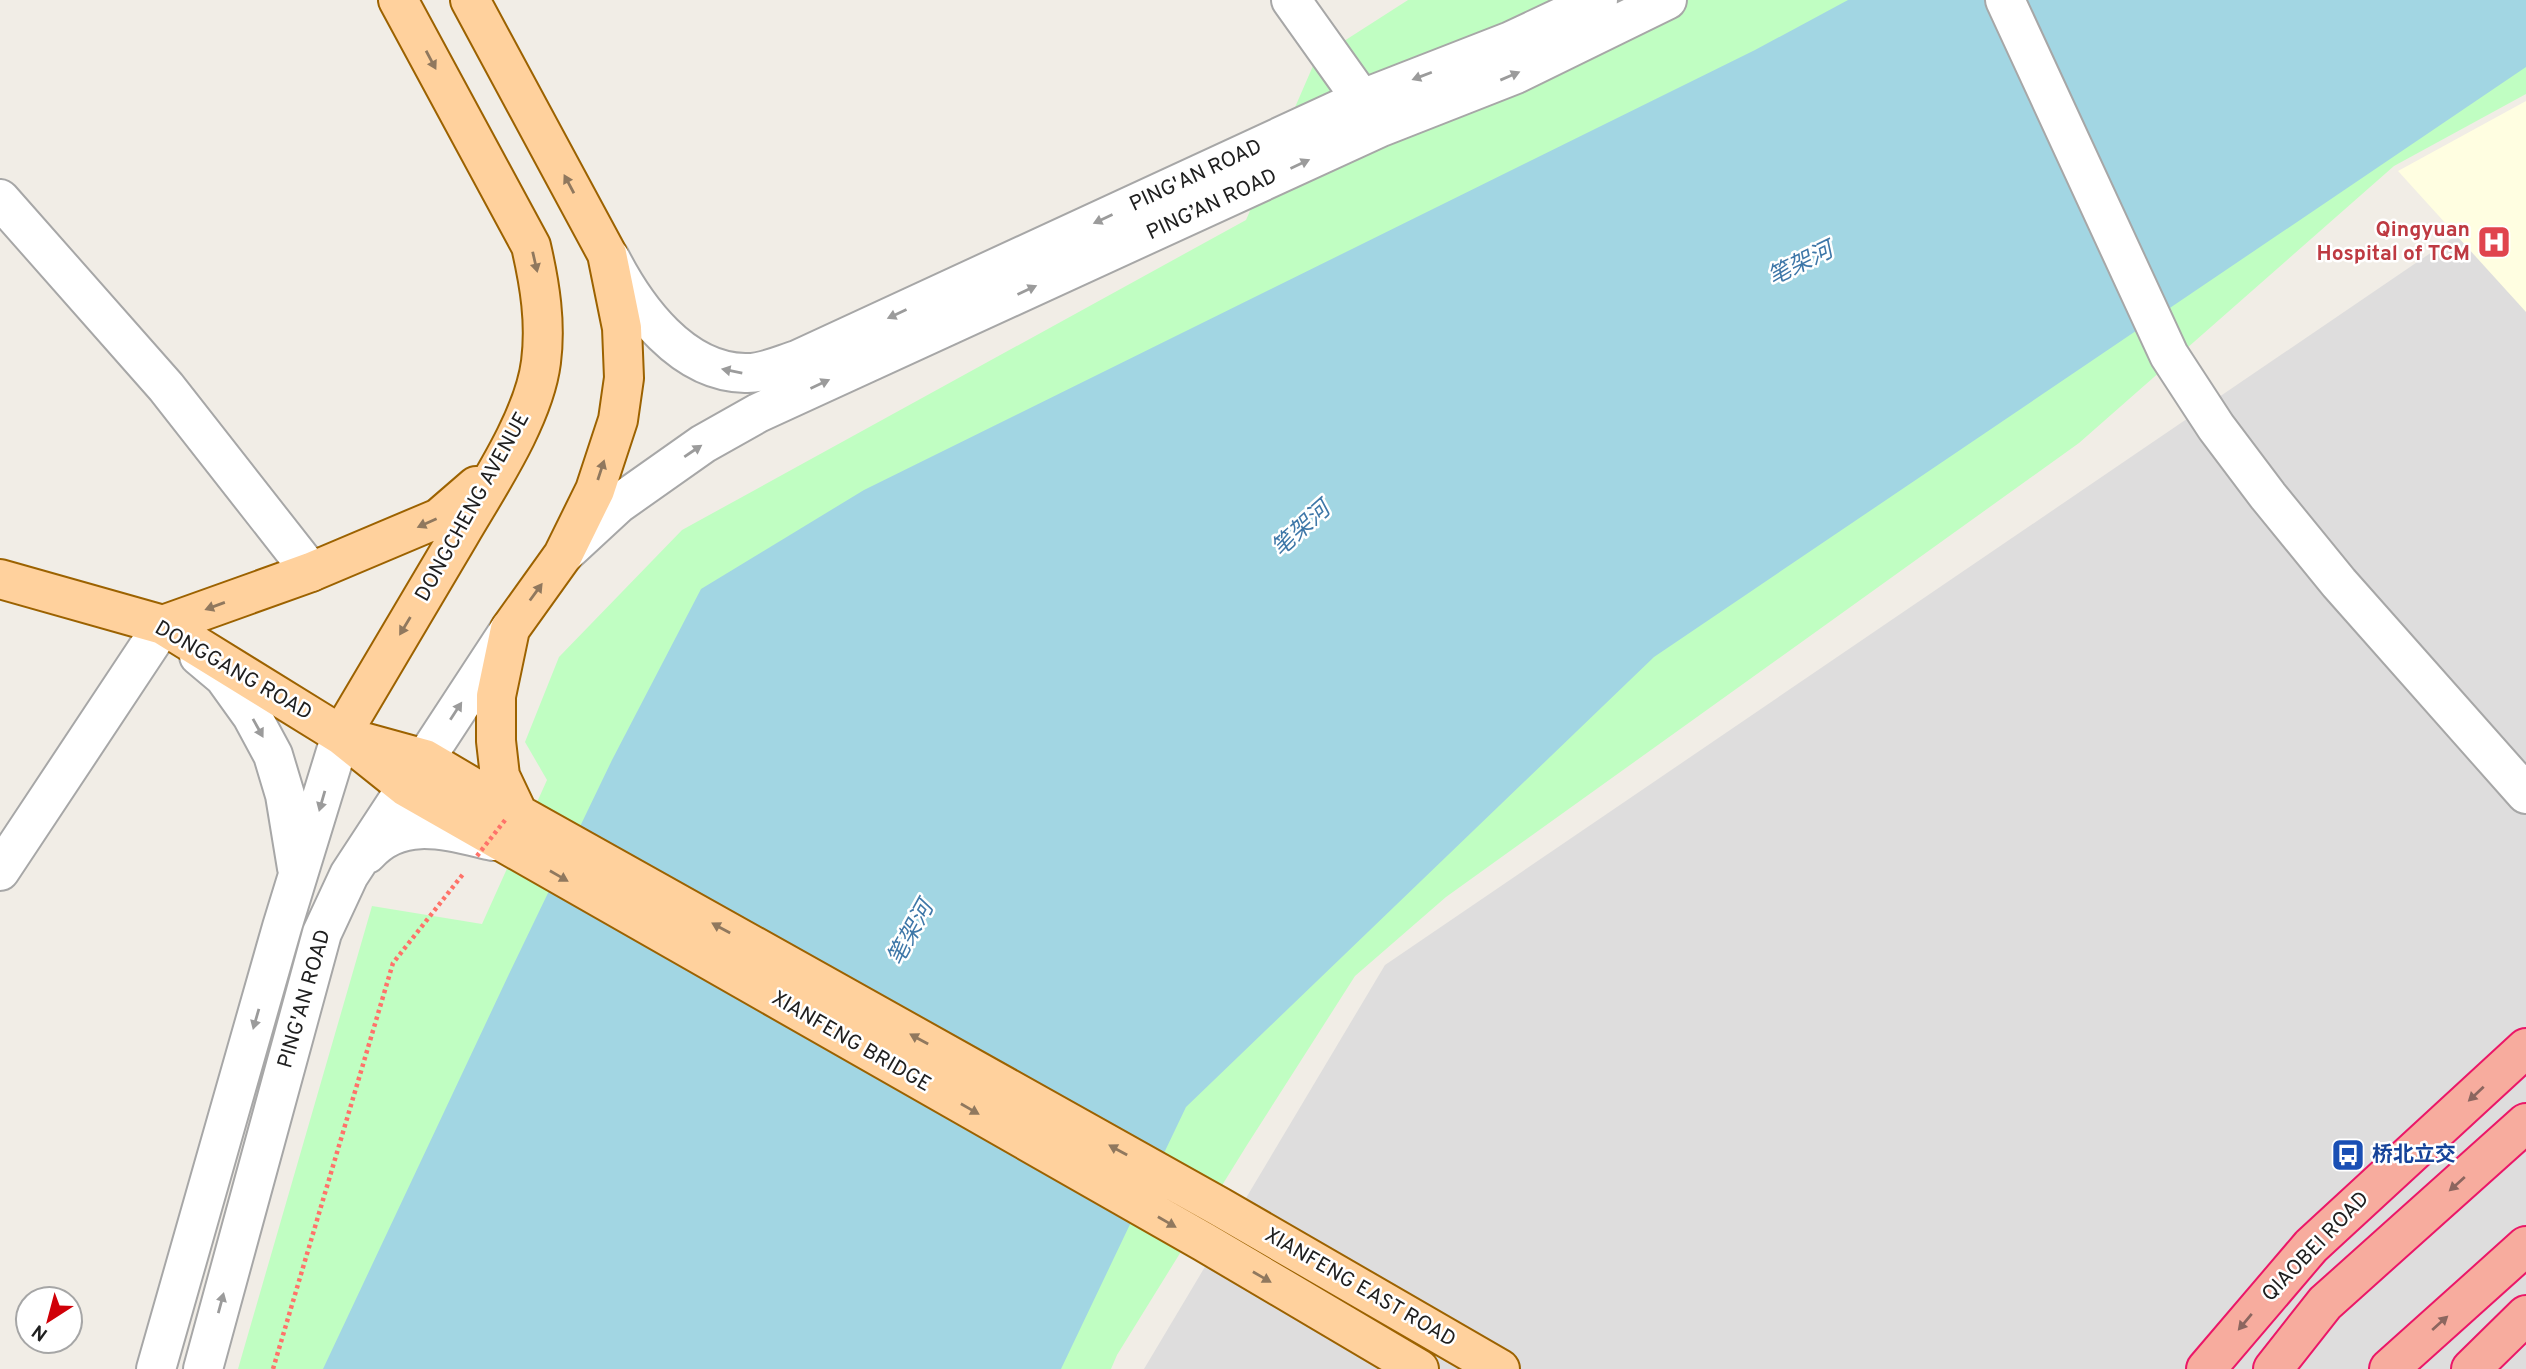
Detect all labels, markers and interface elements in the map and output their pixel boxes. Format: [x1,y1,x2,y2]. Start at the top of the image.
one-way arrow [425,50,436,70]
one-way arrow [1412,70,1433,81]
one-way arrow [1500,70,1521,81]
street label: PING'AN ROAD [1125,134,1267,218]
one-way arrow [1290,158,1310,170]
street label: PING’AN ROAD [1142,163,1282,247]
one-way arrow [563,174,575,193]
one-way arrow [1093,213,1113,225]
place label: Qingyuan Hospital of TCM [2317,217,2470,268]
hospital icon: Qingyuan Hospital of TCM [2475,223,2513,261]
water label: 笔架河 [1764,235,1842,293]
one-way arrow [529,251,540,273]
one-way arrow [1017,284,1037,295]
one-way arrow [886,309,907,320]
one-way arrow [720,365,742,376]
one-way arrow [810,379,830,390]
street label: DONGCHENG AVENUE [410,407,536,607]
one-way arrow [683,445,702,458]
one-way arrow [597,460,607,481]
water label: 笔架河 [1267,493,1340,564]
one-way arrow [416,518,437,529]
one-way arrow [529,583,543,601]
one-way arrow [204,601,225,612]
street label: DONGGANG ROAD [149,615,317,727]
one-way arrow [399,616,412,635]
one-way arrow [450,701,463,720]
one-way arrow [252,718,264,738]
one-way arrow [316,790,326,811]
one-way arrow [549,870,568,882]
water label: 笔架河 [883,893,943,971]
one-way arrow [711,922,731,934]
street label: PING'AN ROAD [272,927,338,1071]
street label: XIANFENG BRIDGE [766,985,936,1099]
one-way arrow [251,1008,261,1029]
one-way arrow [910,1033,929,1045]
one-way arrow [2467,1086,2485,1102]
one-way arrow [960,1103,979,1115]
bus stop icon: 桥北立交 [2329,1136,2367,1174]
place label: 桥北立交 [2372,1142,2456,1169]
one-way arrow [1108,1144,1128,1156]
one-way arrow [2449,1176,2466,1192]
street label: QIAOBEI ROAD [2256,1186,2376,1308]
one-way arrow [1158,1216,1177,1228]
street label: XIANFENG EAST ROAD [1260,1222,1460,1354]
one-way arrow [1253,1271,1272,1283]
north arrow [14,1285,84,1355]
one-way arrow [216,1292,227,1314]
one-way arrow [2237,1313,2252,1331]
one-way arrow [2431,1316,2448,1332]
text: N [28,1318,53,1346]

